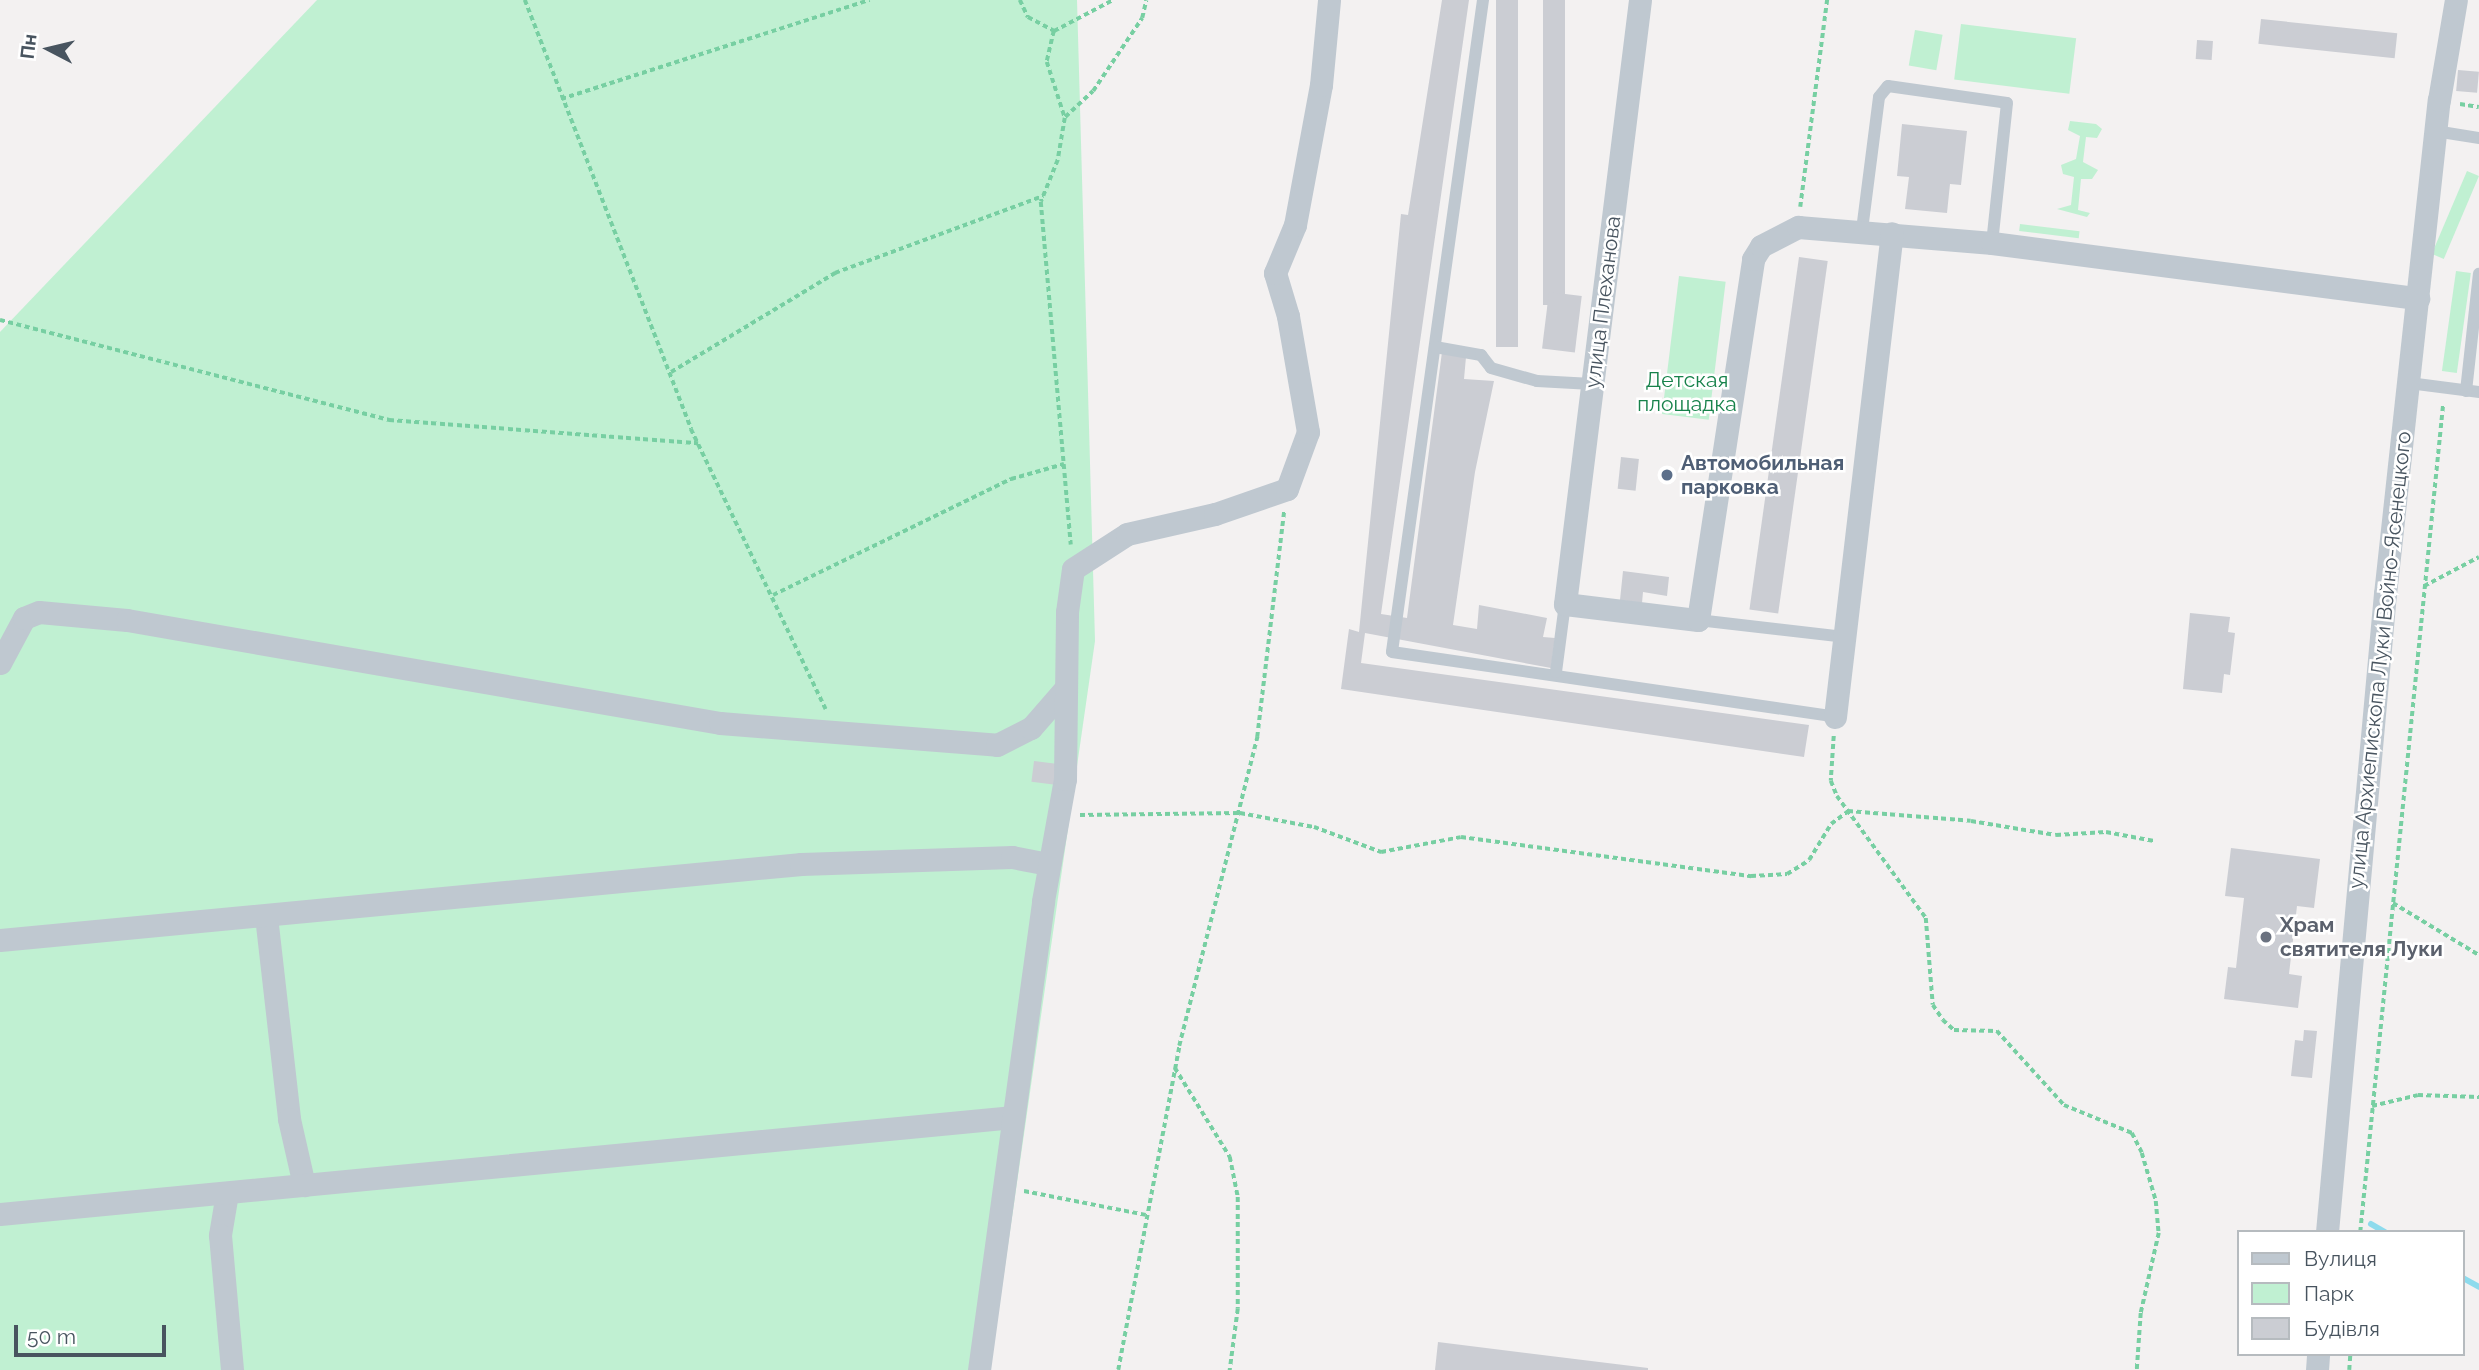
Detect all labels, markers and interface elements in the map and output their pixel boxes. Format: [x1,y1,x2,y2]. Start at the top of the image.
north arrow [14,14,84,84]
text: Пн [16,33,41,60]
street label: улица Плеханова [1580,214,1626,390]
park label: Детская площадка [1637,367,1737,417]
street label: улица Архиепископа Луки Войно-Ясенецкого [2343,430,2417,890]
place label: Автомобильная парковка [1681,450,1844,500]
marker: Автомобильная парковка [1659,467,1675,483]
place label: Храм святителя Луки [2280,912,2443,962]
marker: Храм святителя Луки [2258,929,2274,945]
legend [2238,1230,2465,1356]
text: Вулиця [2304,1246,2377,1271]
text: Парк [2304,1281,2354,1306]
scale bar [18,1310,170,1354]
text: Будівля [2304,1316,2380,1341]
text: 50 m [27,1324,76,1349]

